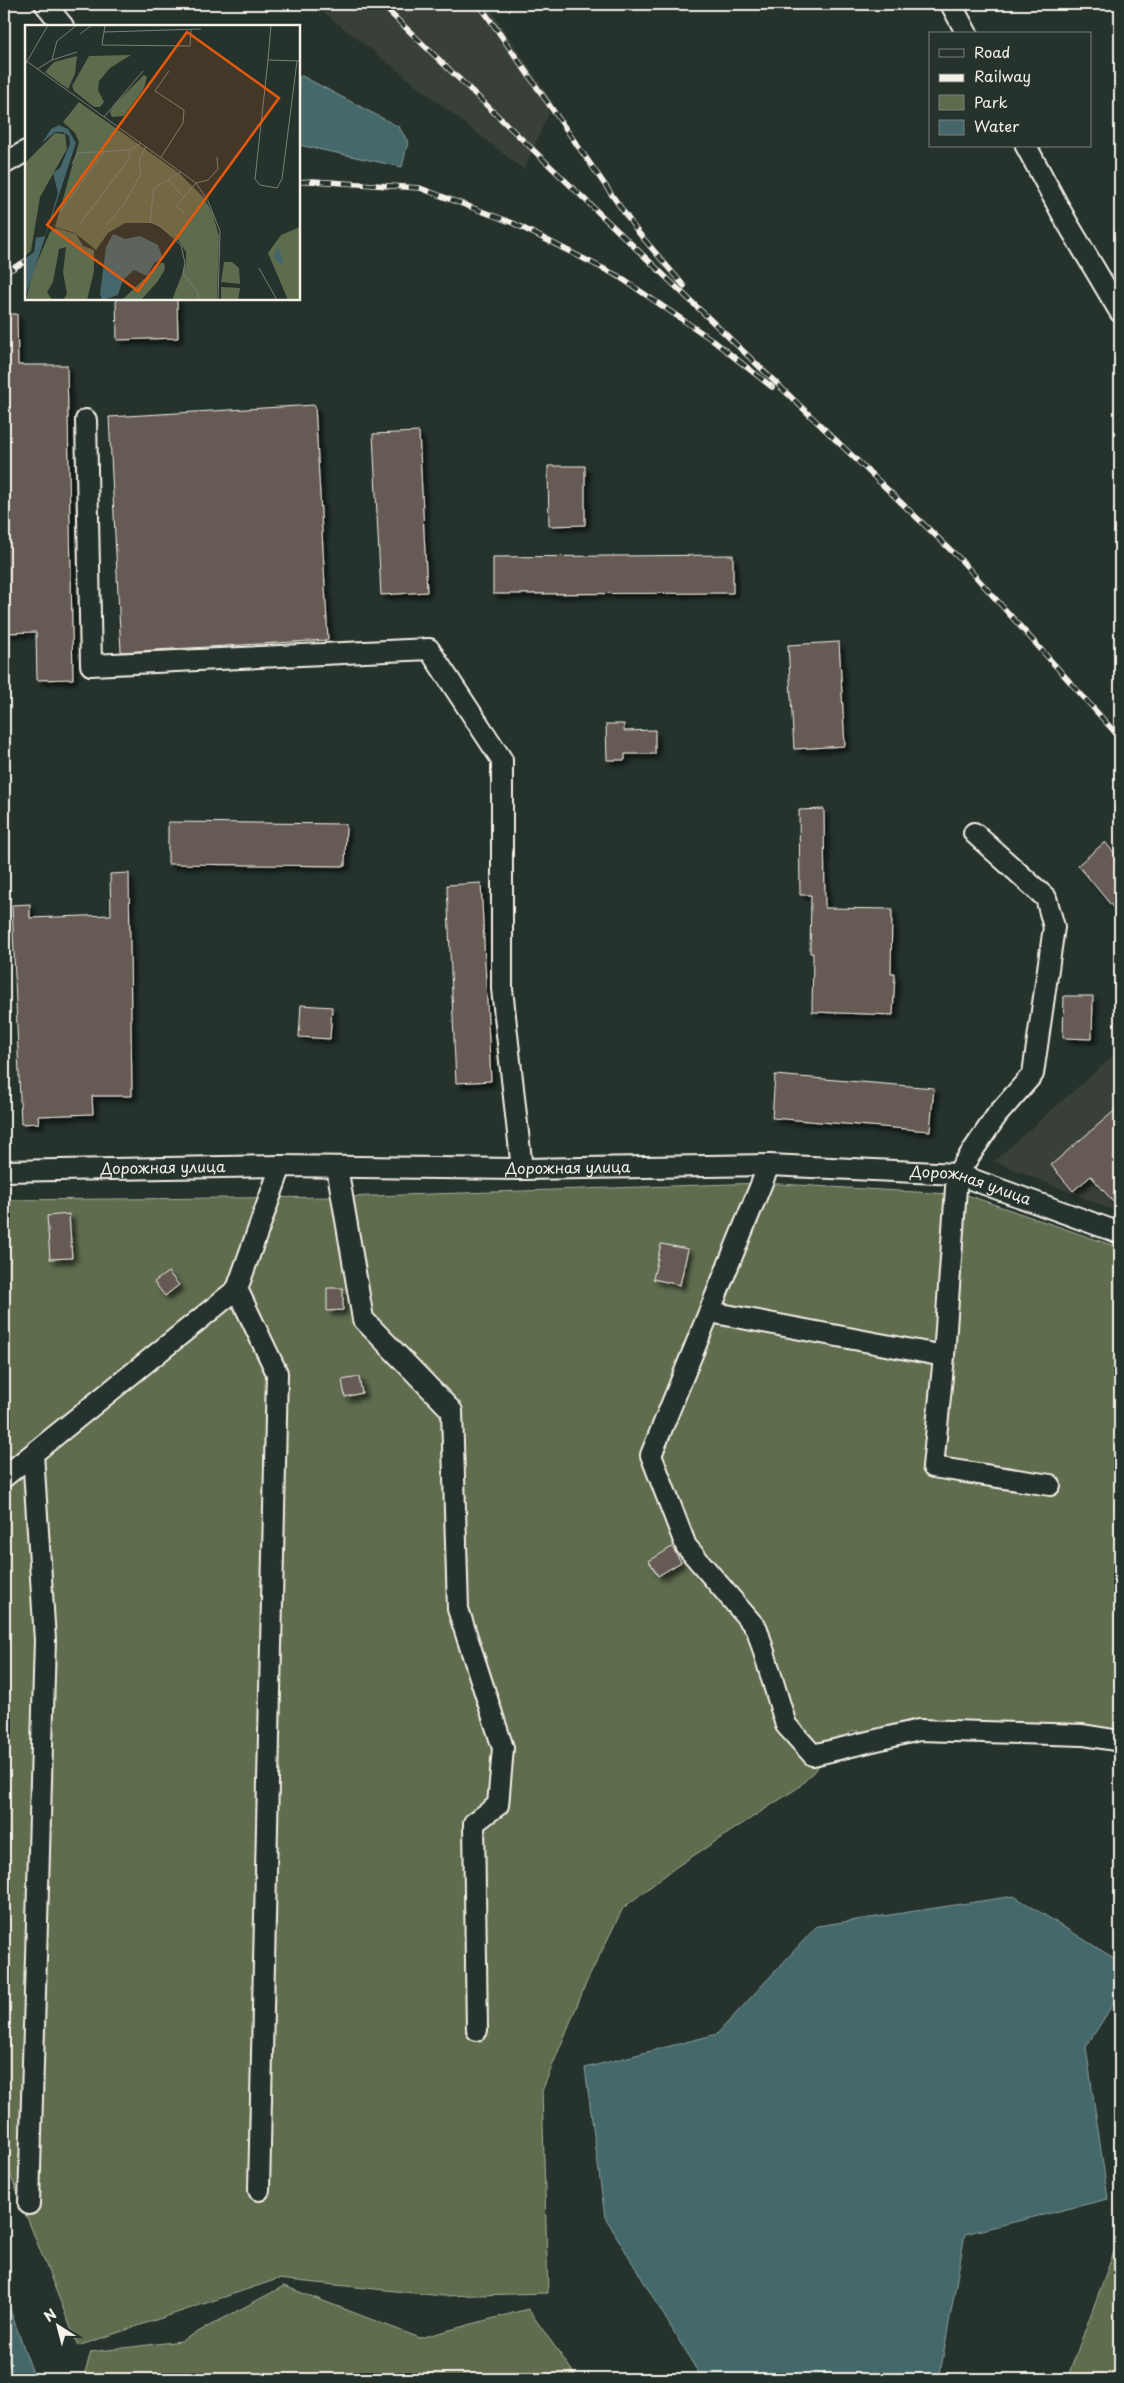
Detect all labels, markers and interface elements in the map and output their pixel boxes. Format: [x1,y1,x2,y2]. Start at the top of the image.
inset map [25,25,300,300]
legend [929,32,1092,148]
text: Road [974,40,1010,63]
text: Railway [974,64,1031,87]
text: Park [974,90,1008,113]
text: Water [974,114,1019,137]
street label: Дорожная улица [99,1154,226,1179]
street label: Дорожная улица [504,1154,631,1179]
street label: Дорожная улица [909,1159,1035,1210]
north arrow [32,2300,82,2350]
text: N [39,2303,61,2327]

